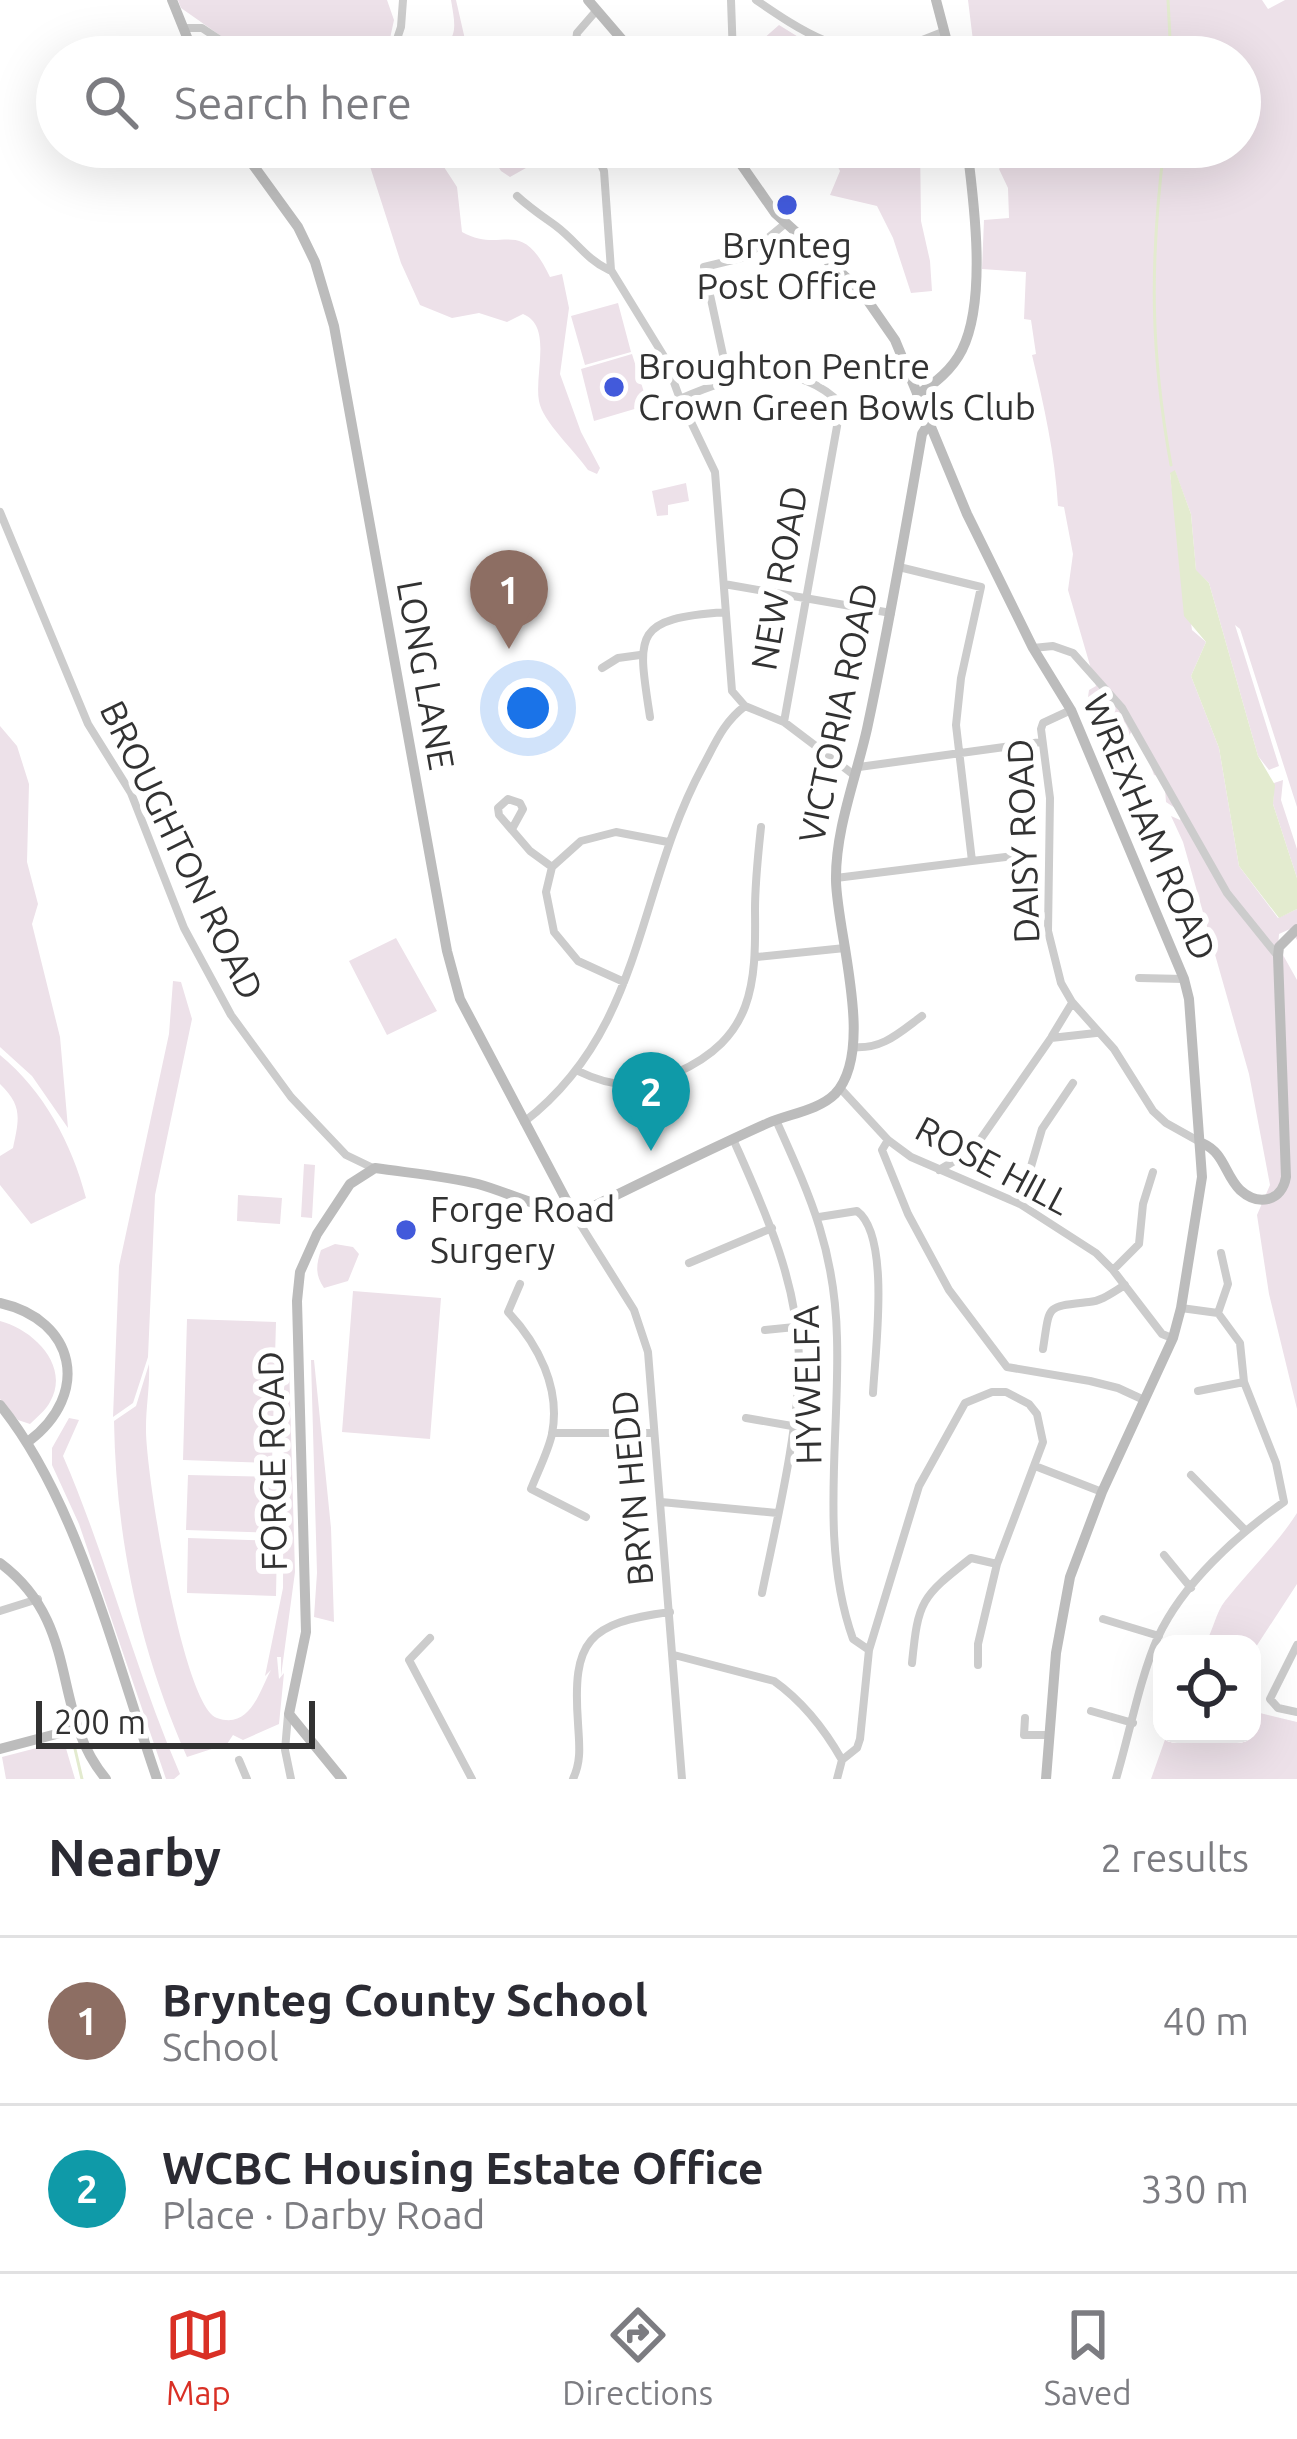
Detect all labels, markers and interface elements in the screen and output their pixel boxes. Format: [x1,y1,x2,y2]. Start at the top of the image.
search box [36,36,1261,168]
icon: search [78,69,144,135]
text: Search here [174,77,412,128]
marker: Brynteg Post Office [774,192,800,218]
place label: Brynteg Post Office [697,224,877,306]
place label: Broughton Pentre Crown Green Bowls Club [638,345,1036,427]
marker: Broughton Pentre Crown Green Bowls Club [601,374,627,400]
street label: NEW ROAD [742,483,815,673]
pin: 1 [470,550,548,649]
street label: LONG LANE [390,577,463,773]
street label: VICTORIA ROAD [790,579,885,846]
your location [498,678,558,738]
street label: WREXHAM ROAD [1076,688,1225,966]
street label: BROUGHTON ROAD [92,694,273,1006]
street label: DAISY ROAD [998,738,1047,944]
pin: 2 [612,1052,690,1151]
street label: ROSE HILL [909,1107,1077,1222]
place label: Forge Road Surgery [430,1188,615,1270]
marker: Forge Road Surgery [393,1217,419,1243]
street label: HYWELFA [785,1304,828,1465]
street label: FORGE ROAD [249,1351,294,1571]
street label: BRYN HEDD [603,1389,660,1587]
map controls [1153,1635,1261,1743]
button: locate [1153,1635,1261,1743]
scale bar [36,1695,315,1748]
text: 200 m [54,1703,146,1740]
text: Nearby [48,1828,221,1886]
text: 2 results [1100,1836,1249,1879]
text: Brynteg County School [162,1974,648,2025]
text: 1 [76,1999,98,2042]
text: 40 m [1162,1999,1249,2042]
text: School [162,2025,279,2068]
text: WCBC Housing Estate Office [162,2142,764,2193]
text: 2 [76,2167,98,2210]
text: 330 m [1140,2167,1249,2210]
text: Place · Darby Road [162,2193,485,2236]
tab: Map [165,2302,231,2411]
tab: Directions [562,2302,713,2411]
tab: Saved [1044,2302,1132,2411]

